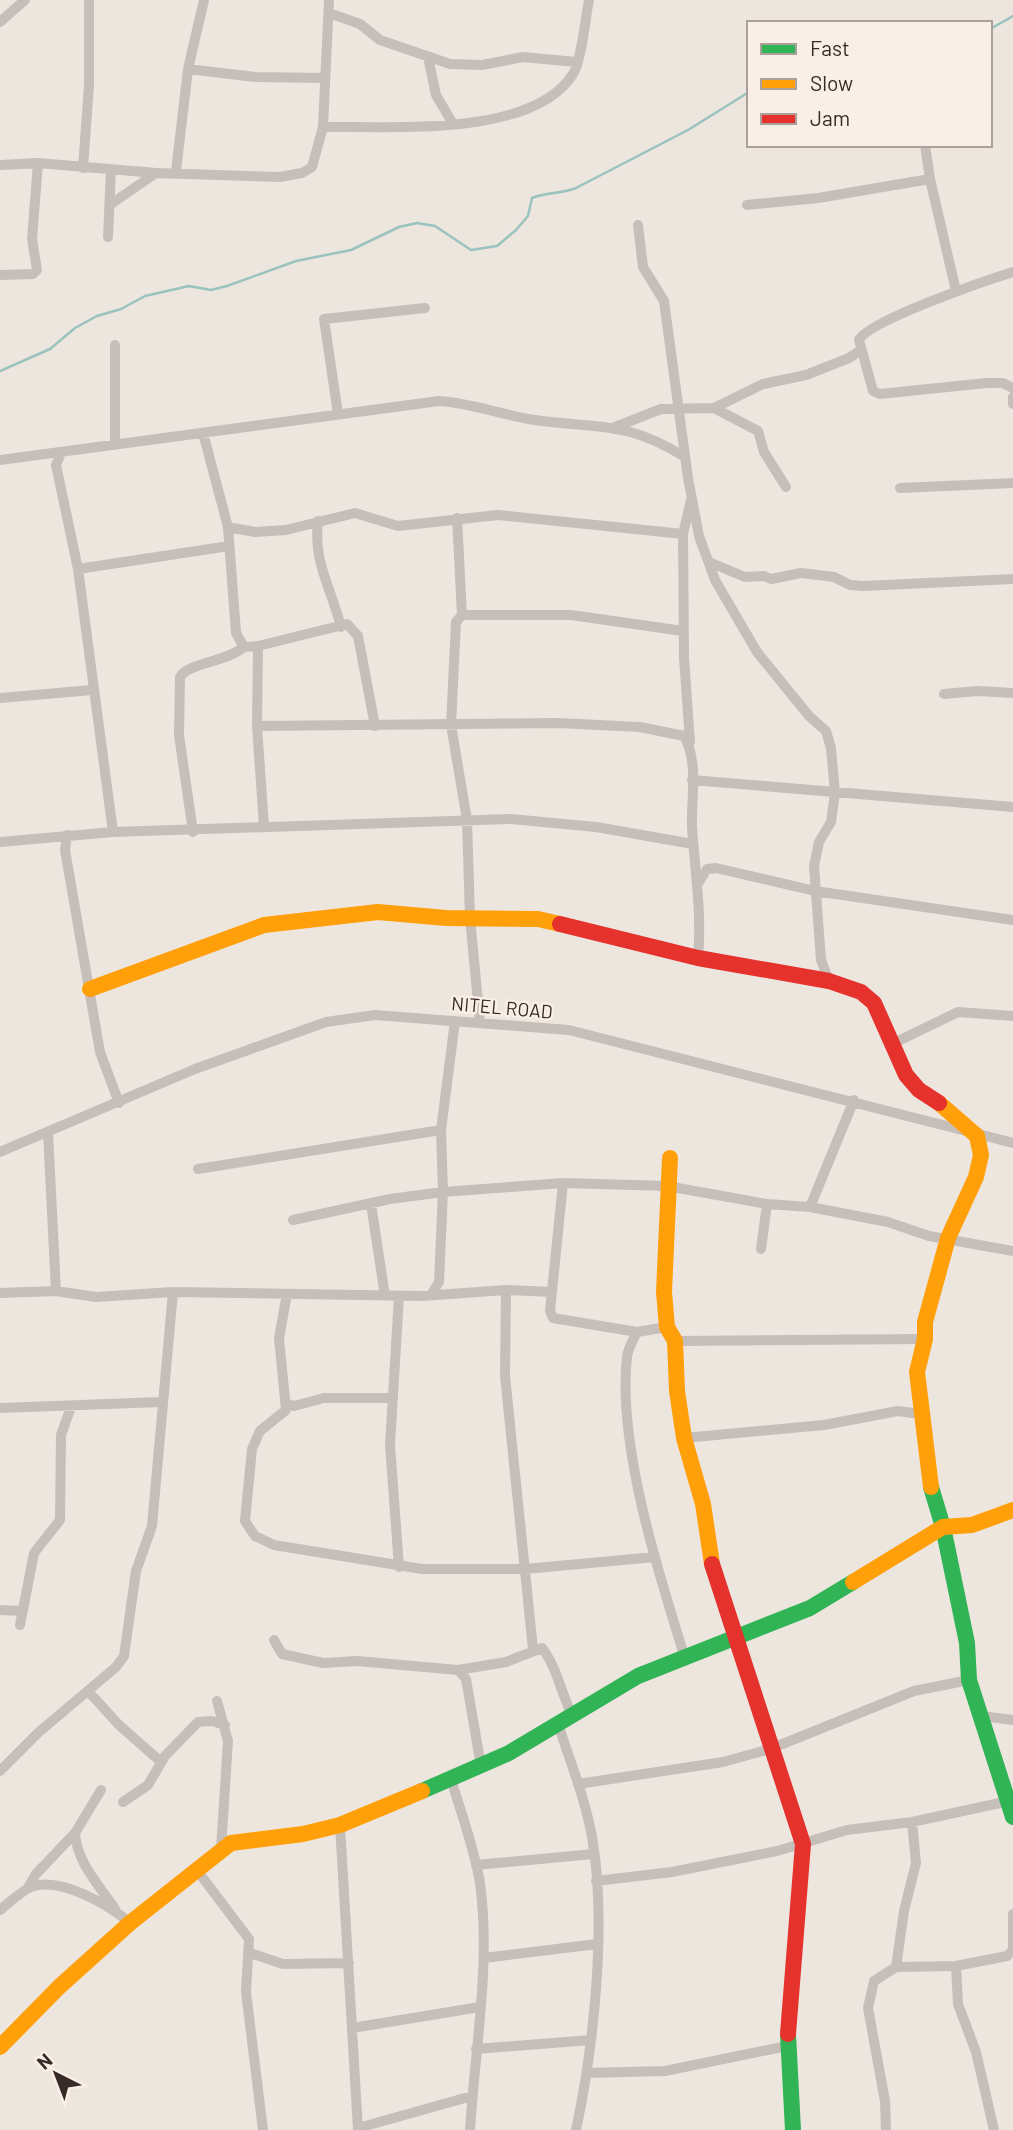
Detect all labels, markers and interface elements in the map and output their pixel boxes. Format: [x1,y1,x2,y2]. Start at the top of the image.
legend [747,21,992,147]
text: Fast [810,35,850,60]
text: Slow [810,70,853,95]
text: Jam [810,105,850,130]
street label: NITEL ROAD [451,991,553,1023]
north arrow [21,2039,91,2109]
text: N [32,2048,57,2074]

